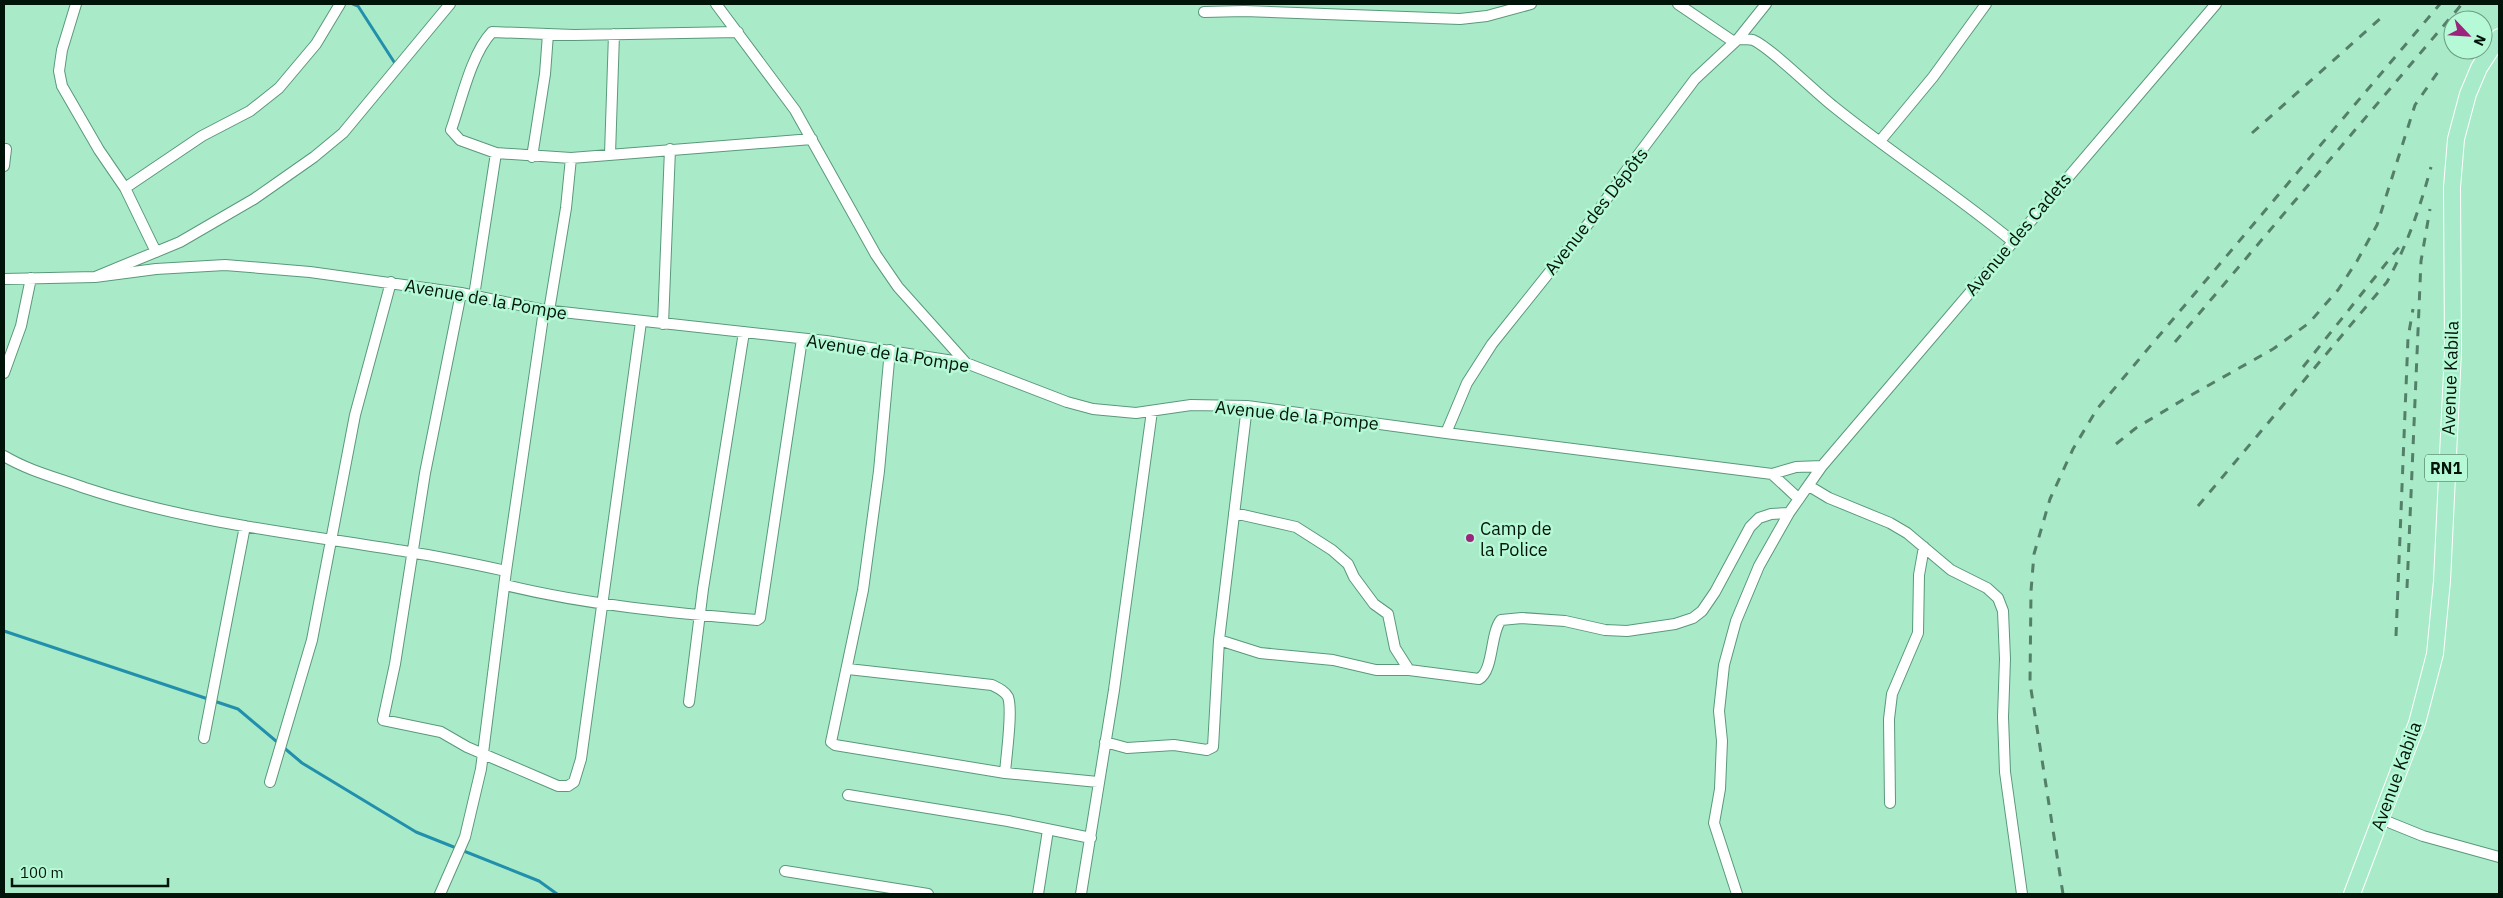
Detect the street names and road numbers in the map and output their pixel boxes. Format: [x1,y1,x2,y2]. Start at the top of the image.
street label: Avenue des Dépôts [1539,143,1653,279]
street label: Avenue des Cadets [1960,168,2076,300]
street label: Avenue de la Pompe [403,273,569,325]
street label: Avenue Kabila [2437,320,2464,436]
street label: Avenue de la Pompe [805,329,971,377]
street label: Avenue de la Pompe [1214,395,1380,435]
road number: RN1 [2425,454,2467,482]
street label: Avenue Kabila [2366,718,2427,834]

